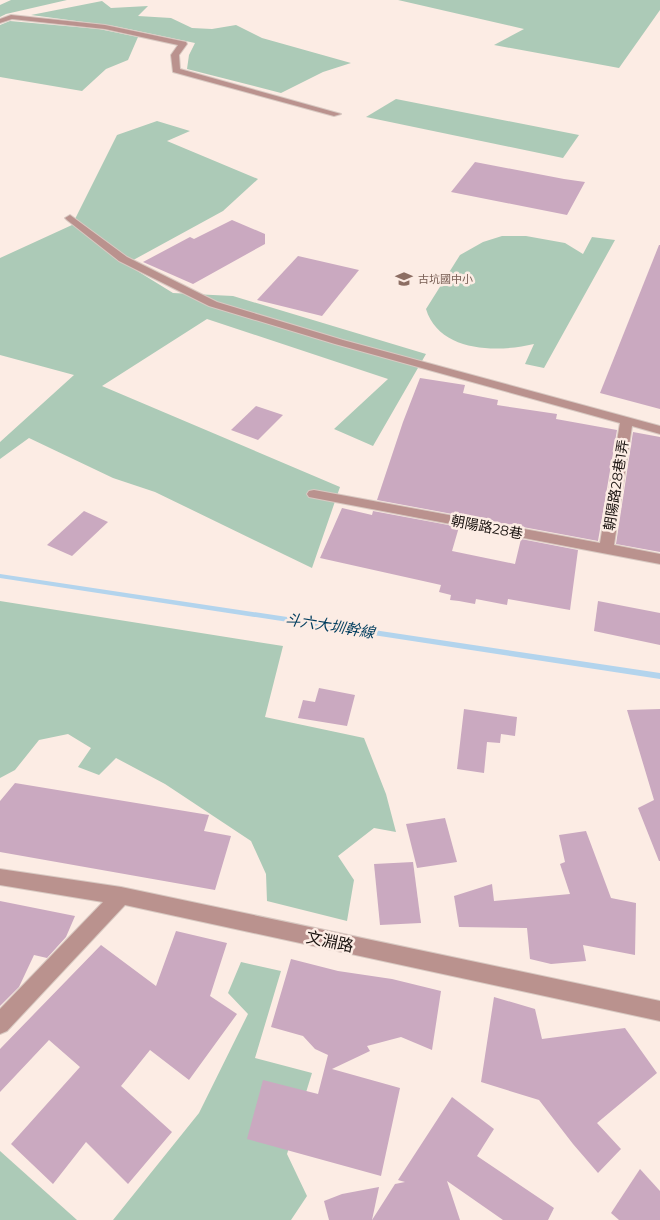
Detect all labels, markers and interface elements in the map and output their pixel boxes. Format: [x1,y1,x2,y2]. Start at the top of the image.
school or university icon: 古坑國中小 [394,269,414,289]
place label: 古坑國中小 [418,272,473,286]
street label: 朝陽路28巷1弄 [600,438,632,532]
street label: 朝陽路28巷 [450,511,524,543]
water label: 斗六大圳幹線 [284,609,378,642]
street label: 文淵路 [304,927,355,956]

